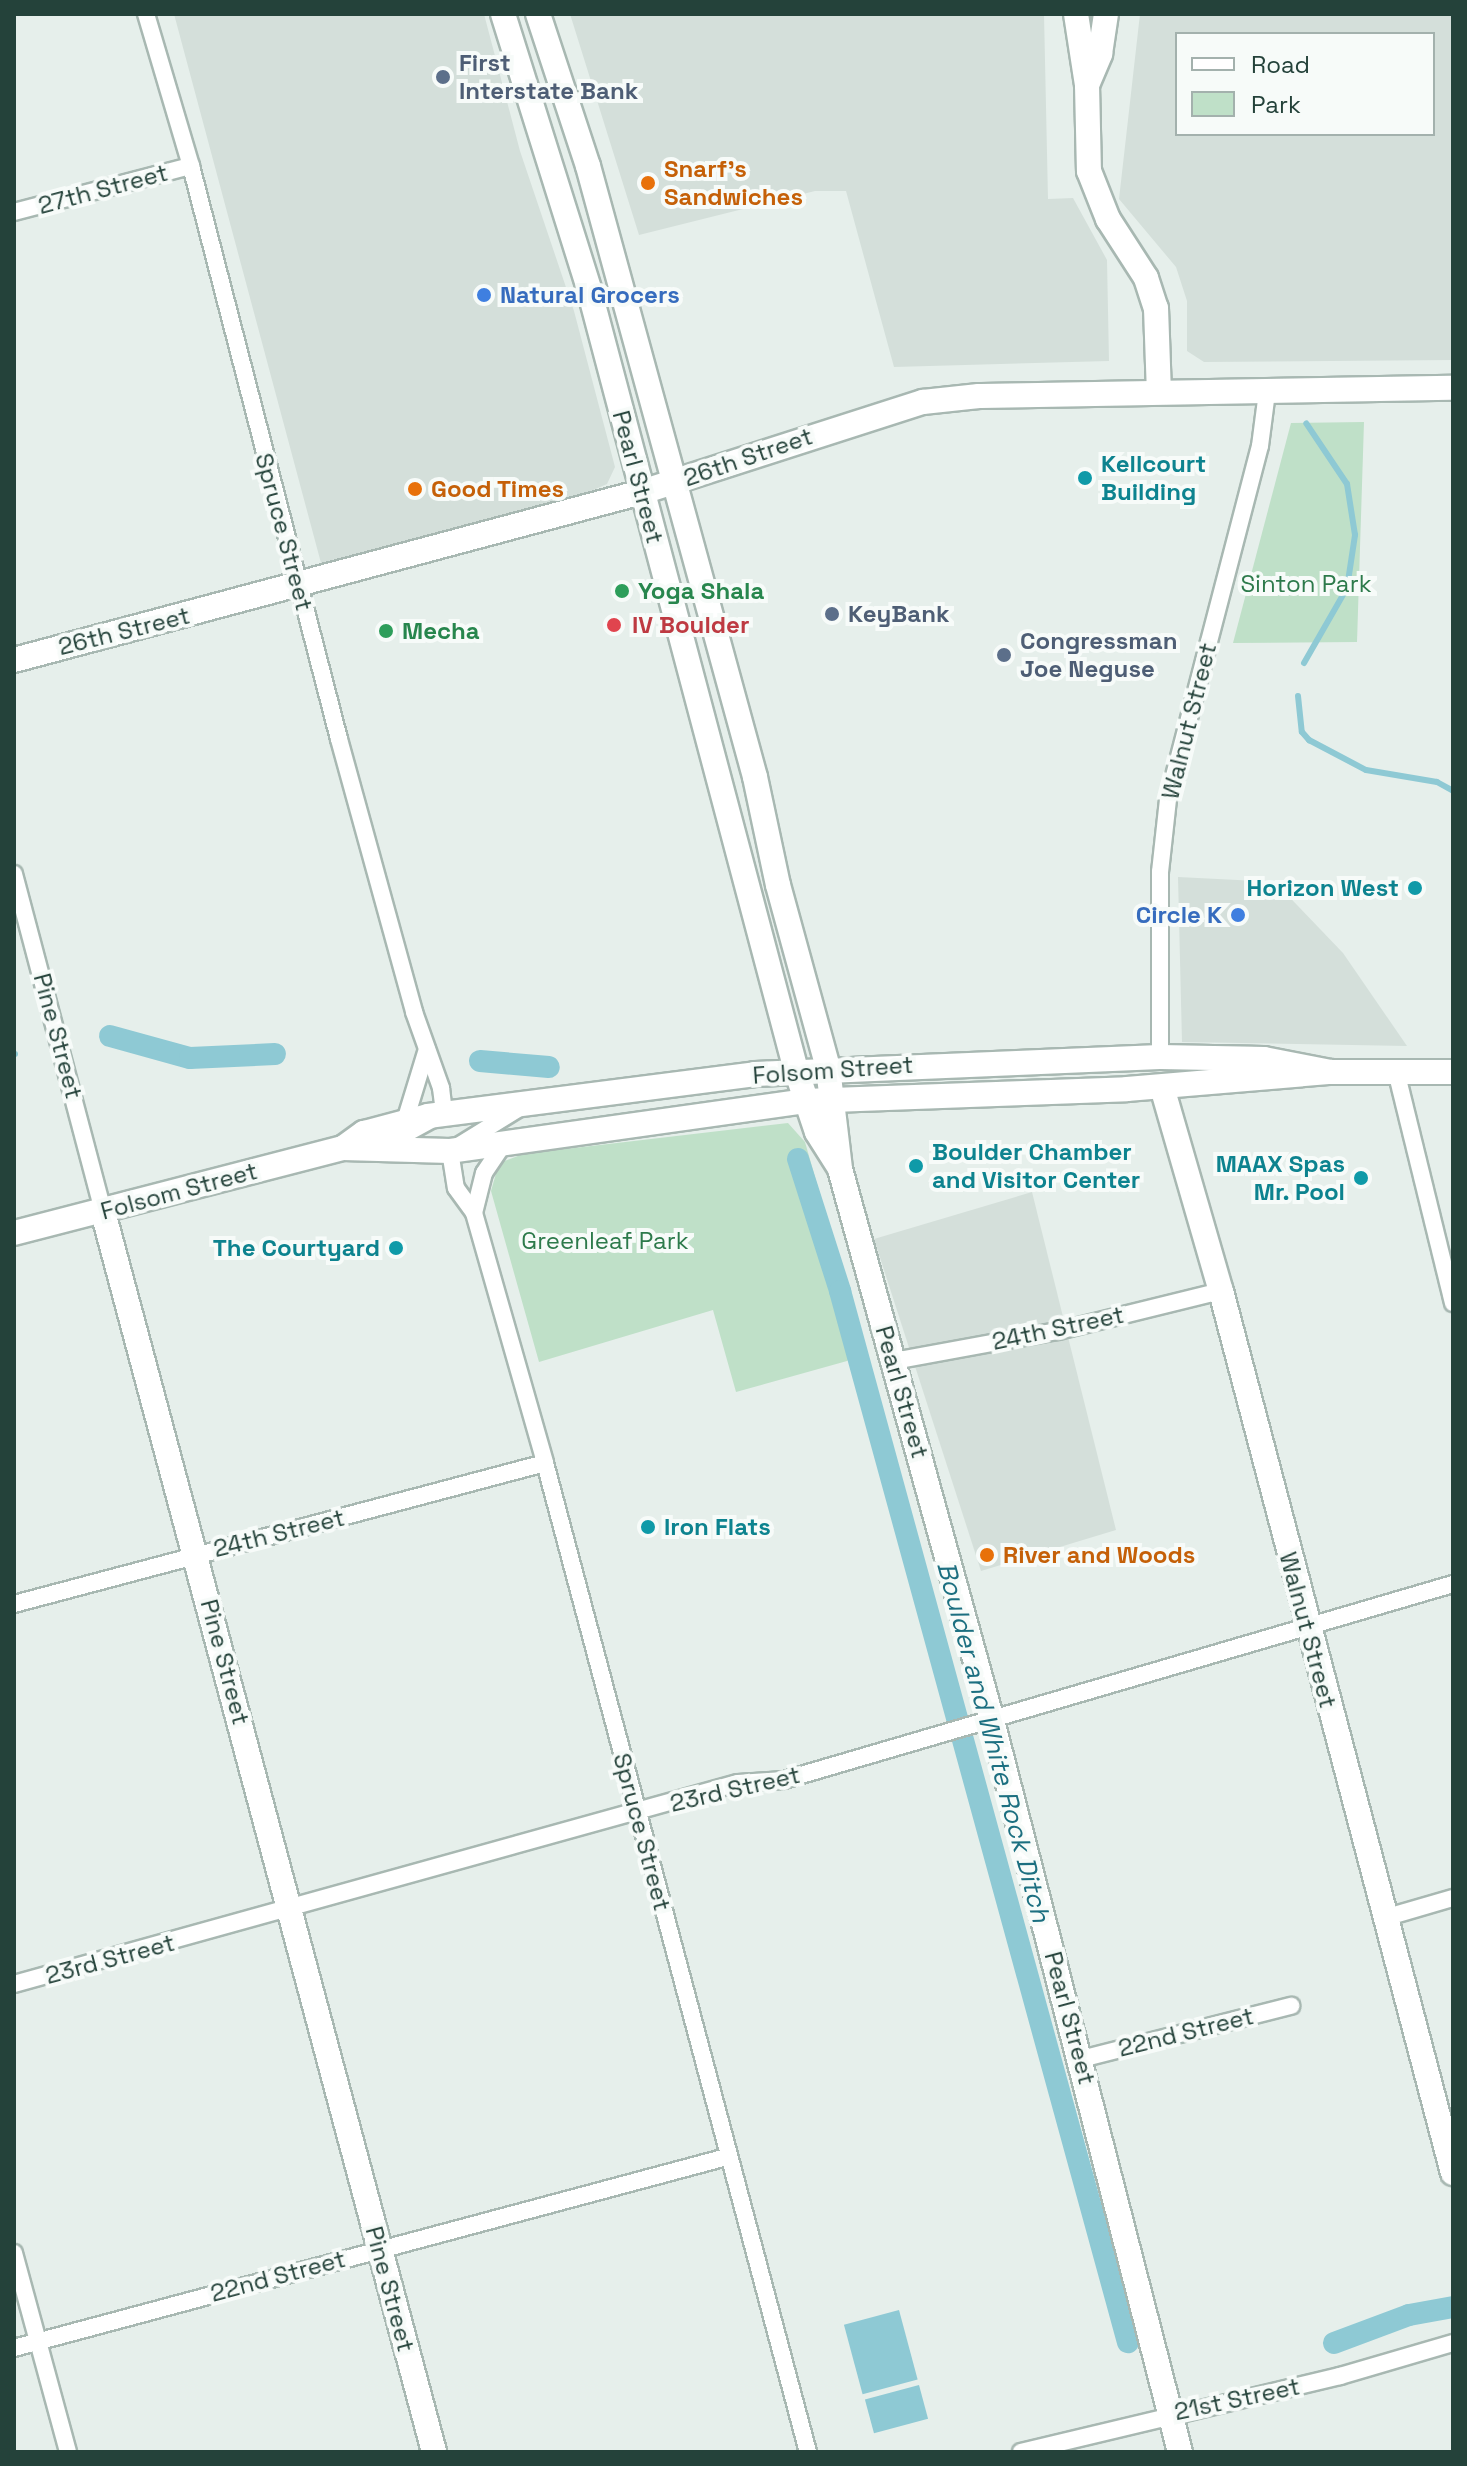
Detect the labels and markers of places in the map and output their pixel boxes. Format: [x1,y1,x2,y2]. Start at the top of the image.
place label: First Interstate Bank [459,49,638,105]
marker: First Interstate Bank [434,68,452,86]
place label: Snarf's Sandwiches [664,155,803,211]
marker: Snarf's Sandwiches [639,174,657,192]
place label: Natural Grocers [500,281,680,309]
marker: Natural Grocers [475,286,493,304]
place label: Kellcourt Building [1101,450,1206,506]
marker: Kellcourt Building [1076,469,1094,487]
place label: Good Times [431,475,565,503]
marker: Good Times [406,480,424,498]
place label: Yoga Shala [638,577,764,605]
marker: Yoga Shala [613,582,631,600]
place label: KeyBank [848,600,949,628]
marker: KeyBank [823,605,841,623]
place label: IV Boulder [632,611,750,639]
marker: IV Boulder [603,614,625,636]
place label: Mecha [402,617,480,645]
marker: Mecha [377,622,395,640]
place label: Congressman Joe Neguse [1020,627,1177,683]
marker: Congressman Joe Neguse [995,646,1013,664]
place label: Horizon West [1246,874,1399,902]
marker: Horizon West [1406,879,1424,897]
place label: Circle K [1136,901,1222,929]
marker: Circle K [1229,906,1247,924]
place label: Boulder Chamber and Visitor Center [932,1138,1141,1194]
place label: MAAX Spas Mr. Pool [1216,1150,1345,1206]
marker: Boulder Chamber and Visitor Center [907,1157,925,1175]
marker: MAAX Spas Mr. Pool [1352,1169,1370,1187]
place label: The Courtyard [213,1234,380,1262]
marker: The Courtyard [387,1239,405,1257]
place label: Iron Flats [664,1513,771,1541]
marker: Iron Flats [639,1518,657,1536]
place label: River and Woods [1003,1541,1196,1569]
marker: River and Woods [978,1546,996,1564]

